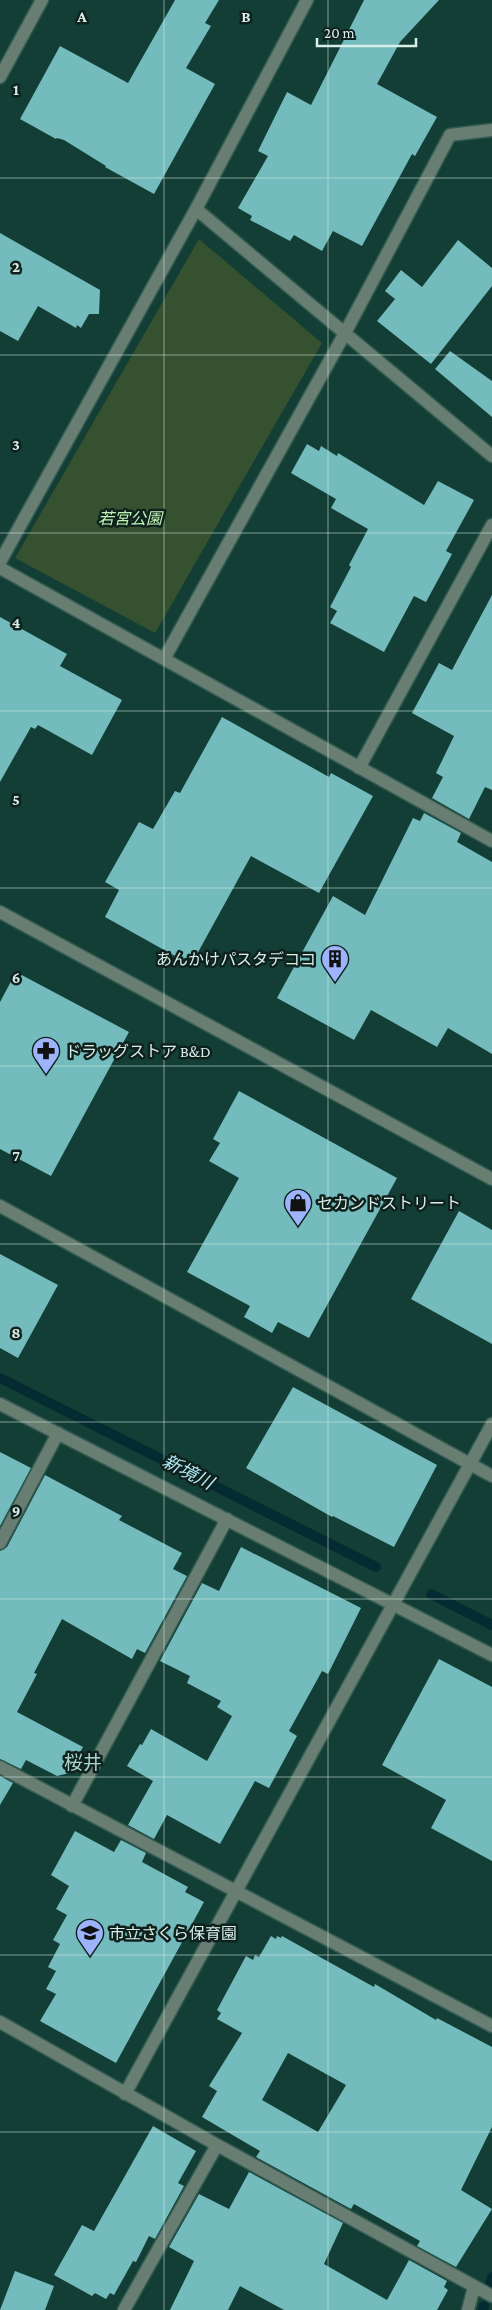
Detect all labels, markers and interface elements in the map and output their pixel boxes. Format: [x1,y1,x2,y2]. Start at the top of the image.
text: A [76,8,87,25]
text: B [241,8,251,25]
scale bar [317,15,416,47]
text: 20 m [324,25,355,41]
text: 1 [13,81,19,98]
text: 2 [12,258,20,275]
text: 3 [12,436,20,453]
park label: 若宮公園 [98,510,164,527]
text: 4 [12,614,21,631]
text: 5 [12,791,20,808]
building icon: あんかけパスタデココ [320,944,350,983]
place label: あんかけパスタデココ [156,951,316,968]
text: 6 [12,969,20,986]
pharmacy icon: ドラッグストア B&D [31,1036,61,1075]
place label: ドラッグストア B&D [65,1043,211,1060]
text: 7 [12,1147,20,1164]
shop icon: セカンドストリート [283,1188,313,1227]
place label: セカンドストリート [317,1195,461,1212]
text: 8 [11,1324,21,1341]
water label: 新境川 [159,1451,218,1494]
text: 9 [12,1502,20,1519]
district label: 桜井 [64,1752,102,1773]
school or university icon: 市立さくら保育園 [75,1918,105,1957]
place label: 市立さくら保育園 [109,1925,237,1942]

